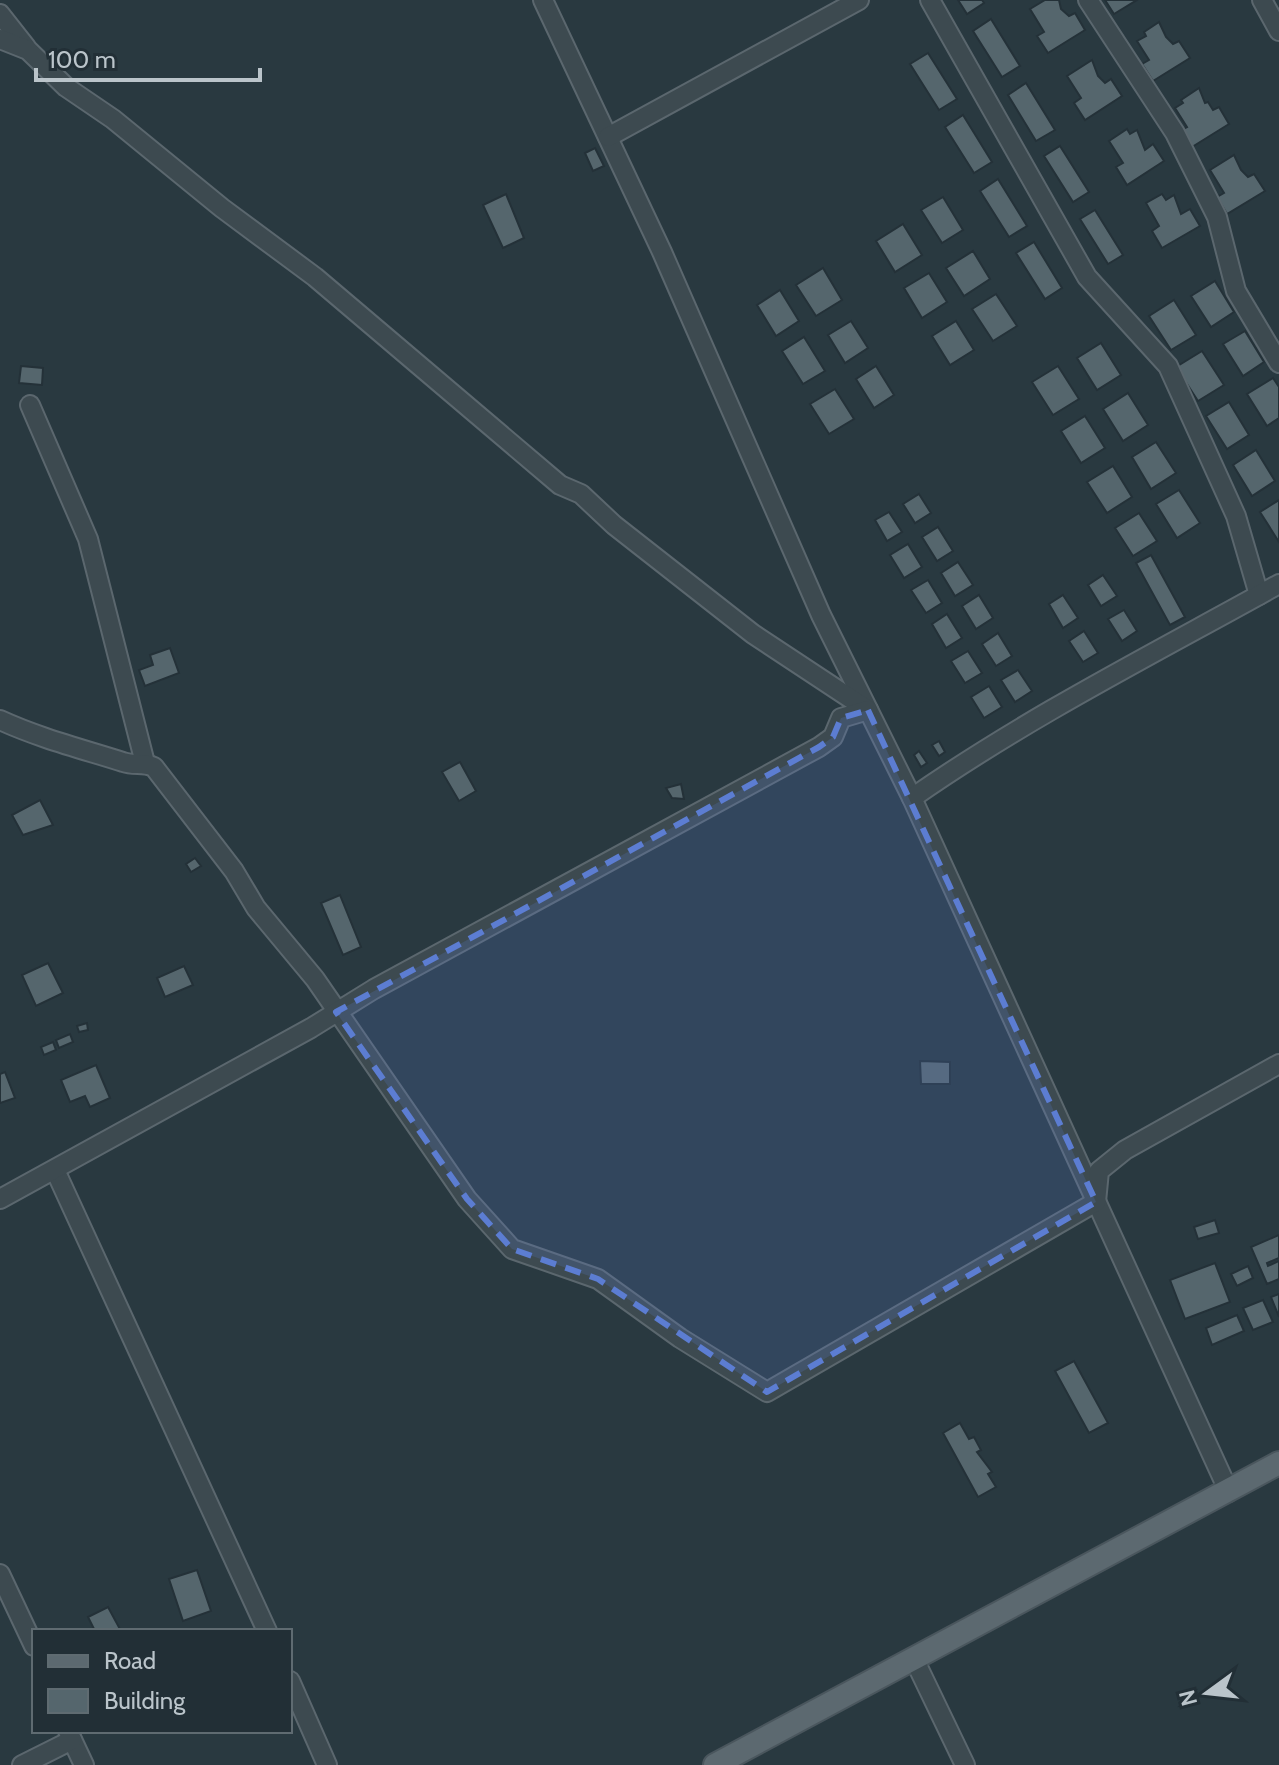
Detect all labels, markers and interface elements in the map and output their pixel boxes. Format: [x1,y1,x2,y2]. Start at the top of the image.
scale bar [36,32,260,82]
text: 100 m [48,45,116,74]
legend [32,1629,292,1733]
text: Road [104,1646,156,1675]
north arrow [1167,1653,1247,1733]
text: Building [104,1686,186,1715]
text: N [1173,1687,1203,1709]

